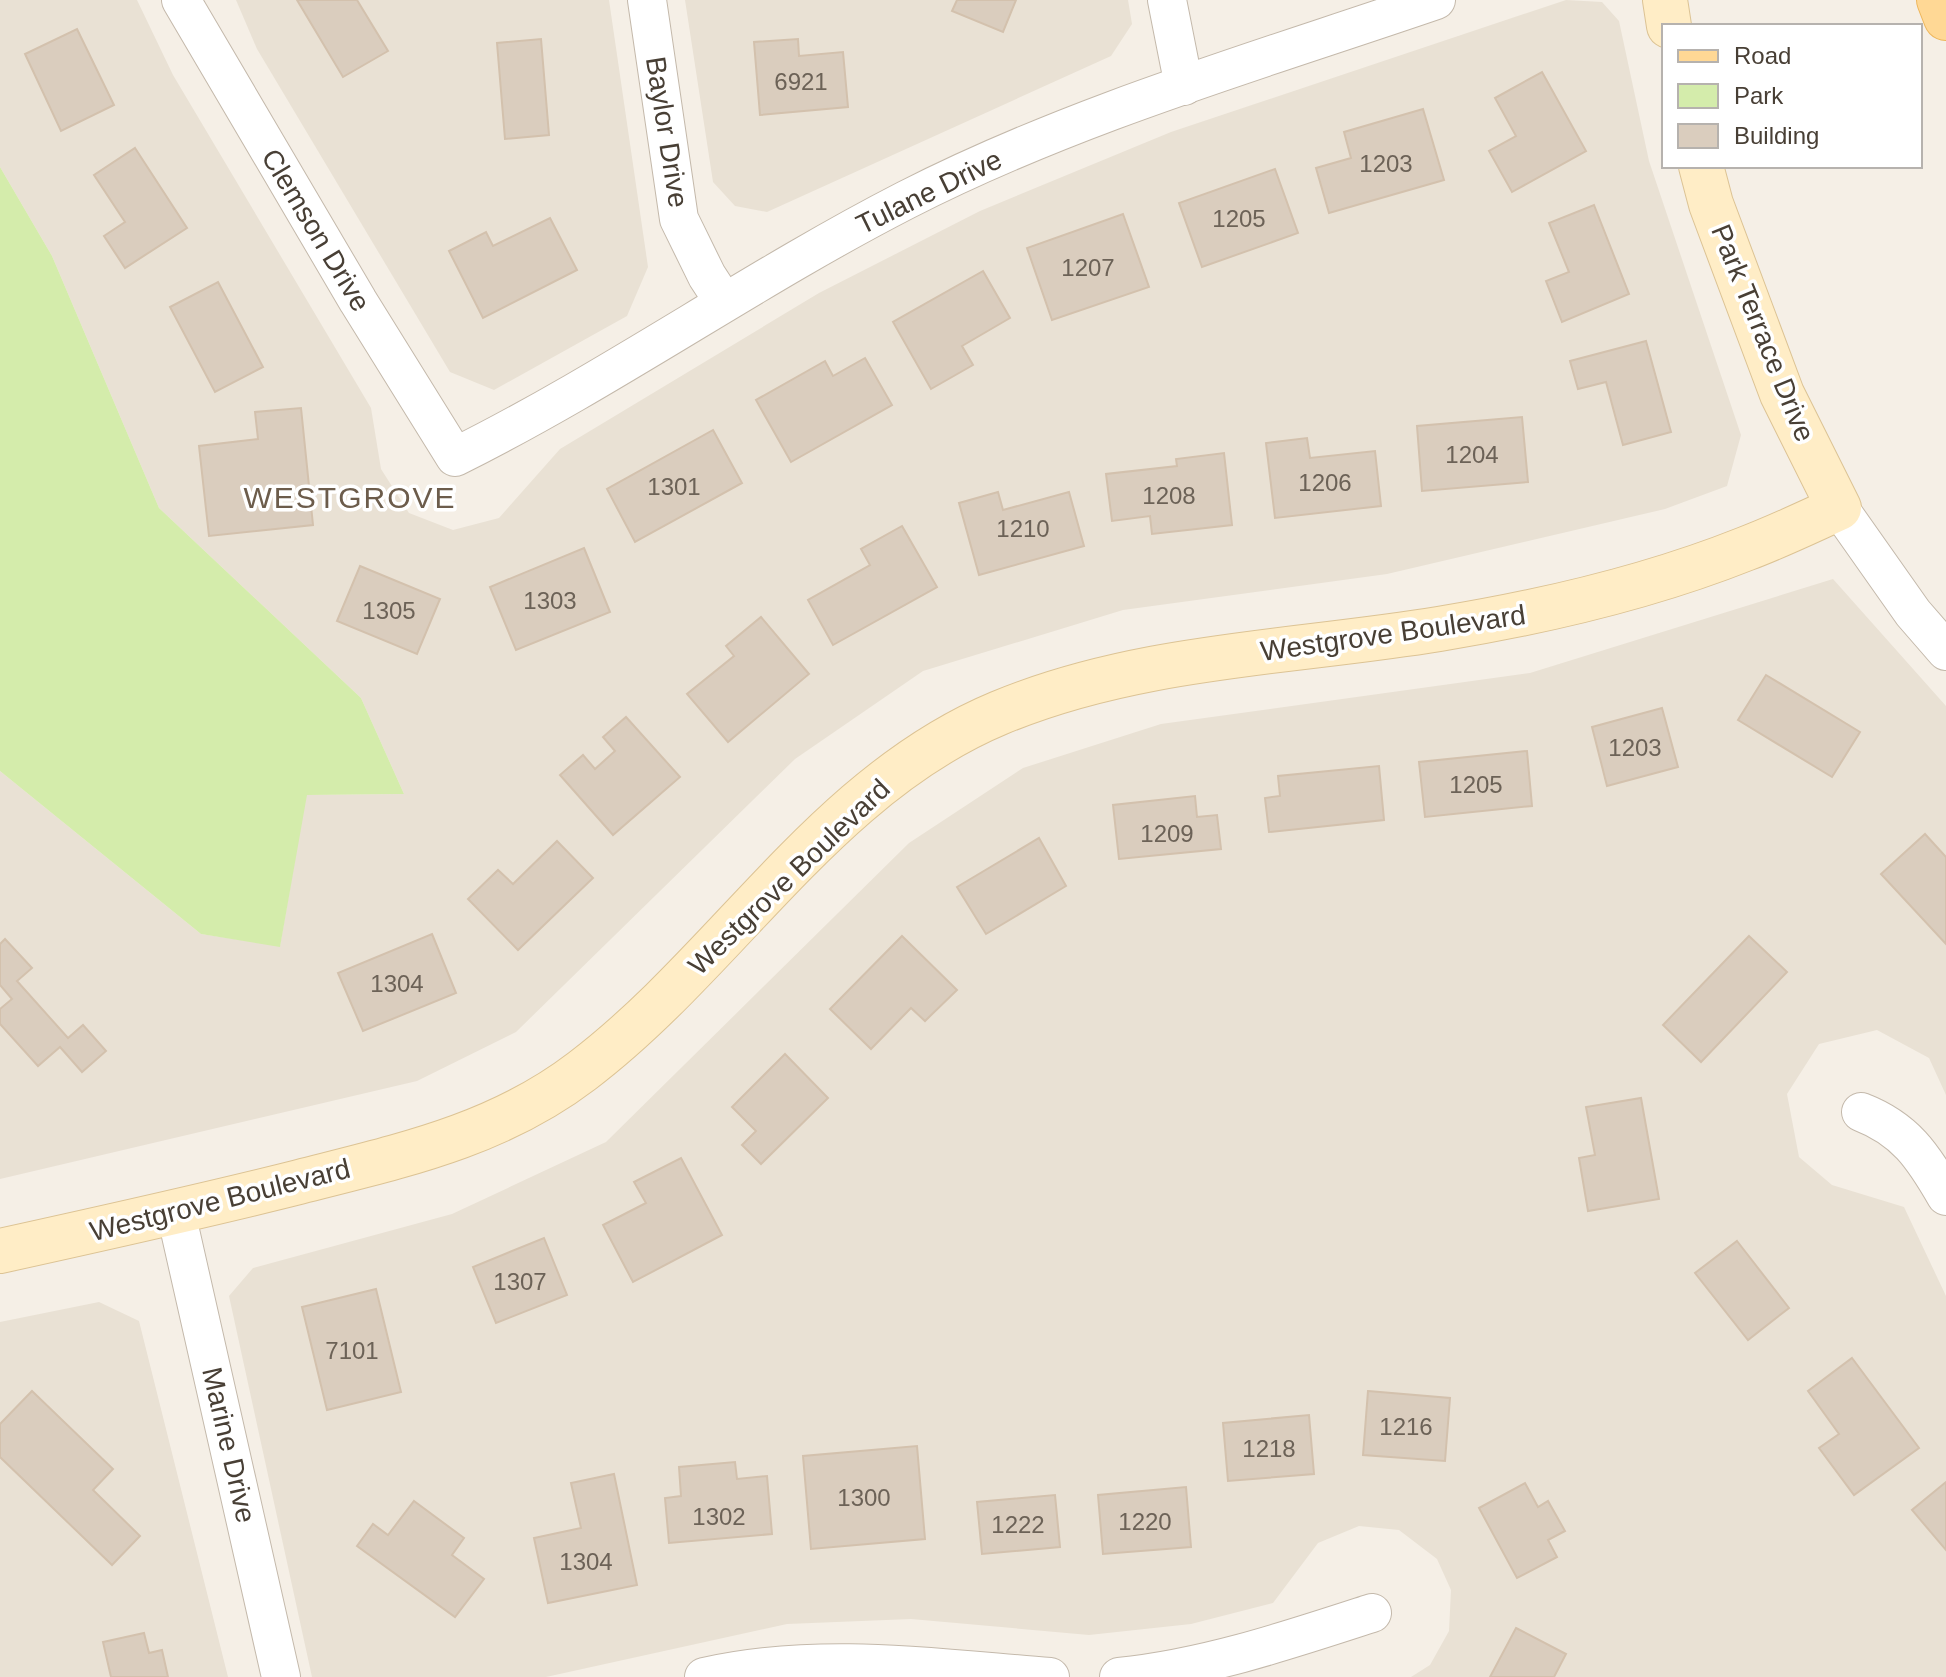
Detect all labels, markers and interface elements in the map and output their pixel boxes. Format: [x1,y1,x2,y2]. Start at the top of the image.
legend [1662,24,1922,168]
text: Road [1734,42,1791,69]
street label: Baylor Drive [640,54,694,210]
house number: 6921 [774,68,828,95]
text: Park [1734,82,1784,109]
text: Building [1734,122,1819,149]
street label: Clemson Drive [255,143,377,317]
street label: Tulane Drive [851,144,1007,240]
house number: 1203 [1359,150,1413,177]
house number: 1205 [1212,205,1266,232]
street label: Park Terrace Drive [1705,220,1821,446]
house number: 1207 [1061,254,1115,281]
house number: 1204 [1445,441,1499,468]
house number: 1206 [1298,469,1352,496]
house number: 1301 [647,473,701,500]
district label: WESTGROVE [243,481,457,514]
house number: 1208 [1142,482,1196,509]
house number: 1210 [996,515,1050,542]
house number: 1303 [523,587,577,614]
house number: 1305 [362,597,416,624]
street label: Westgrove Boulevard [1259,599,1527,667]
house number: 1203 [1608,734,1662,761]
house number: 1205 [1449,771,1503,798]
street label: Westgrove Boulevard [682,773,896,981]
house number: 1209 [1140,820,1194,847]
house number: 1304 [370,970,424,997]
street label: Westgrove Boulevard [87,1153,353,1247]
house number: 1307 [493,1268,547,1295]
house number: 7101 [325,1337,379,1364]
street label: Marine Drive [196,1364,262,1526]
house number: 1216 [1379,1413,1433,1440]
house number: 1218 [1242,1435,1296,1462]
house number: 1300 [837,1484,891,1511]
house number: 1302 [692,1503,746,1530]
house number: 1220 [1118,1508,1172,1535]
house number: 1222 [991,1511,1045,1538]
house number: 1304 [559,1548,613,1575]

